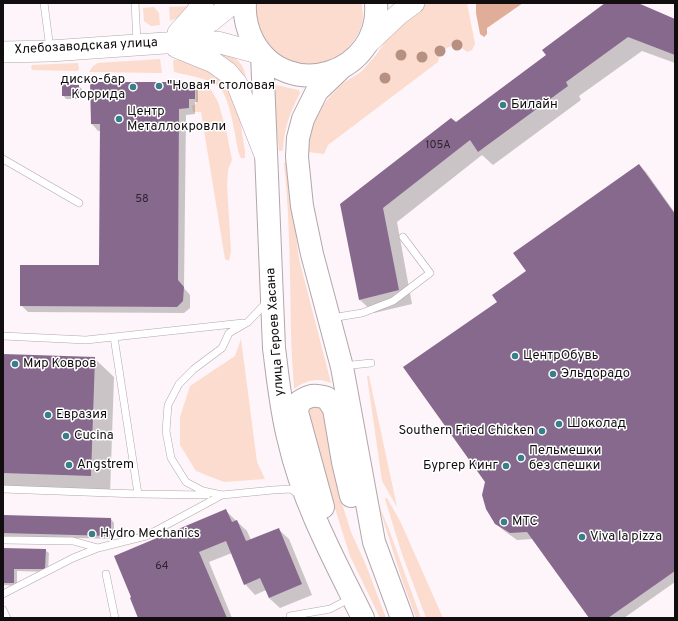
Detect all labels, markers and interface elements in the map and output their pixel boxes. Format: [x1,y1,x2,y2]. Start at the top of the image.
street label: Хлебозаводская улица [14,35,158,59]
place label: диско-бар Коррида [60,72,125,103]
place label: "Новая" столовая [167,78,275,94]
marker: "Новая" столовая [154,81,164,91]
marker: диско-бар Коррида [128,82,138,92]
place label: Билайн [511,97,558,113]
marker: Билайн [498,100,508,110]
place label: Центр Металлокровли [127,104,226,135]
marker: Центр Металлокровли [114,114,124,124]
house number: 105А [425,139,451,153]
house number: 58 [135,193,149,207]
street label: улица Героев Хасана [264,267,288,397]
place label: ЦентрОбувь [523,348,598,364]
marker: ЦентрОбувь [510,351,520,361]
place label: Мир Ковров [23,356,96,372]
marker: Мир Ковров [10,359,20,369]
place label: Эльдорадо [561,366,630,382]
marker: Эльдорадо [548,369,558,379]
place label: Евразия [56,407,107,423]
marker: Евразия [43,410,53,420]
place label: Шоколад [567,416,626,432]
marker: Шоколад [554,419,564,429]
place label: Southern Fried Chicken [399,423,534,439]
marker: Southern Fried Chicken [537,426,547,436]
place label: Cucina [74,428,114,444]
marker: Cucina [61,431,71,441]
place label: Пельмешки без спешки [529,443,601,474]
marker: Пельмешки без спешки [516,453,526,463]
place label: Angstrem [77,457,134,473]
place label: Бургер Кинг [423,458,498,474]
marker: Angstrem [64,460,74,470]
marker: Бургер Кинг [501,461,511,471]
place label: МТС [512,514,538,530]
marker: МТС [499,517,509,527]
place label: Hydro Mechanics [100,526,200,542]
marker: Hydro Mechanics [87,529,97,539]
place label: Viva la pizza [590,529,662,545]
marker: Viva la pizza [577,532,587,542]
house number: 64 [155,560,169,574]

